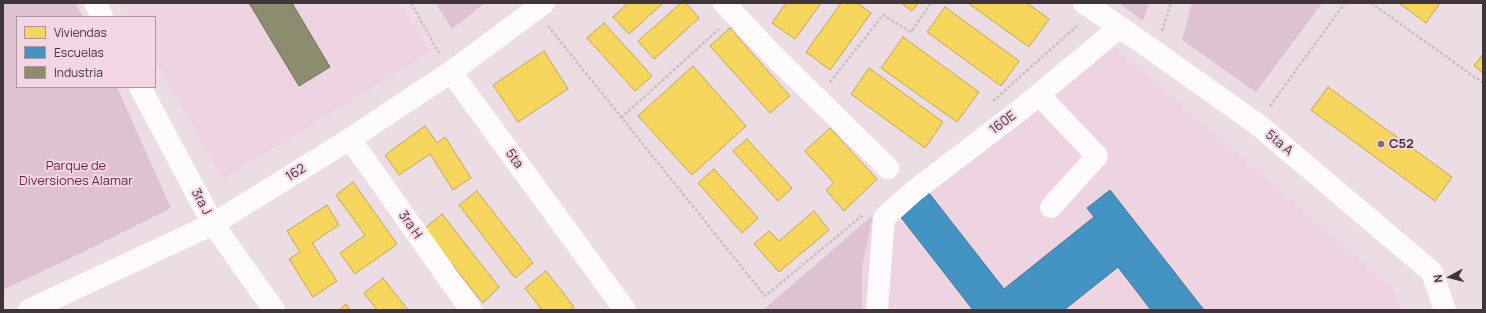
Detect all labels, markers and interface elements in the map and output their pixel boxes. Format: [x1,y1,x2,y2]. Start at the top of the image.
legend [16,16,156,88]
text: Viviendas [54,24,107,41]
text: Escuelas [54,44,104,61]
text: Industria [54,64,103,81]
street label: 160E [987,108,1019,138]
street label: 5ta A [1262,127,1296,159]
place label: C52 [1389,136,1414,152]
marker: C52 [1376,139,1386,149]
street label: 5ta [502,146,526,172]
park label: Parque de Diversiones Alamar [19,158,133,189]
street label: 162 [283,161,309,185]
street label: 3ra J [188,186,214,218]
street label: 3ra H [395,208,425,242]
north arrow [1430,257,1470,297]
text: N [1430,274,1446,283]

